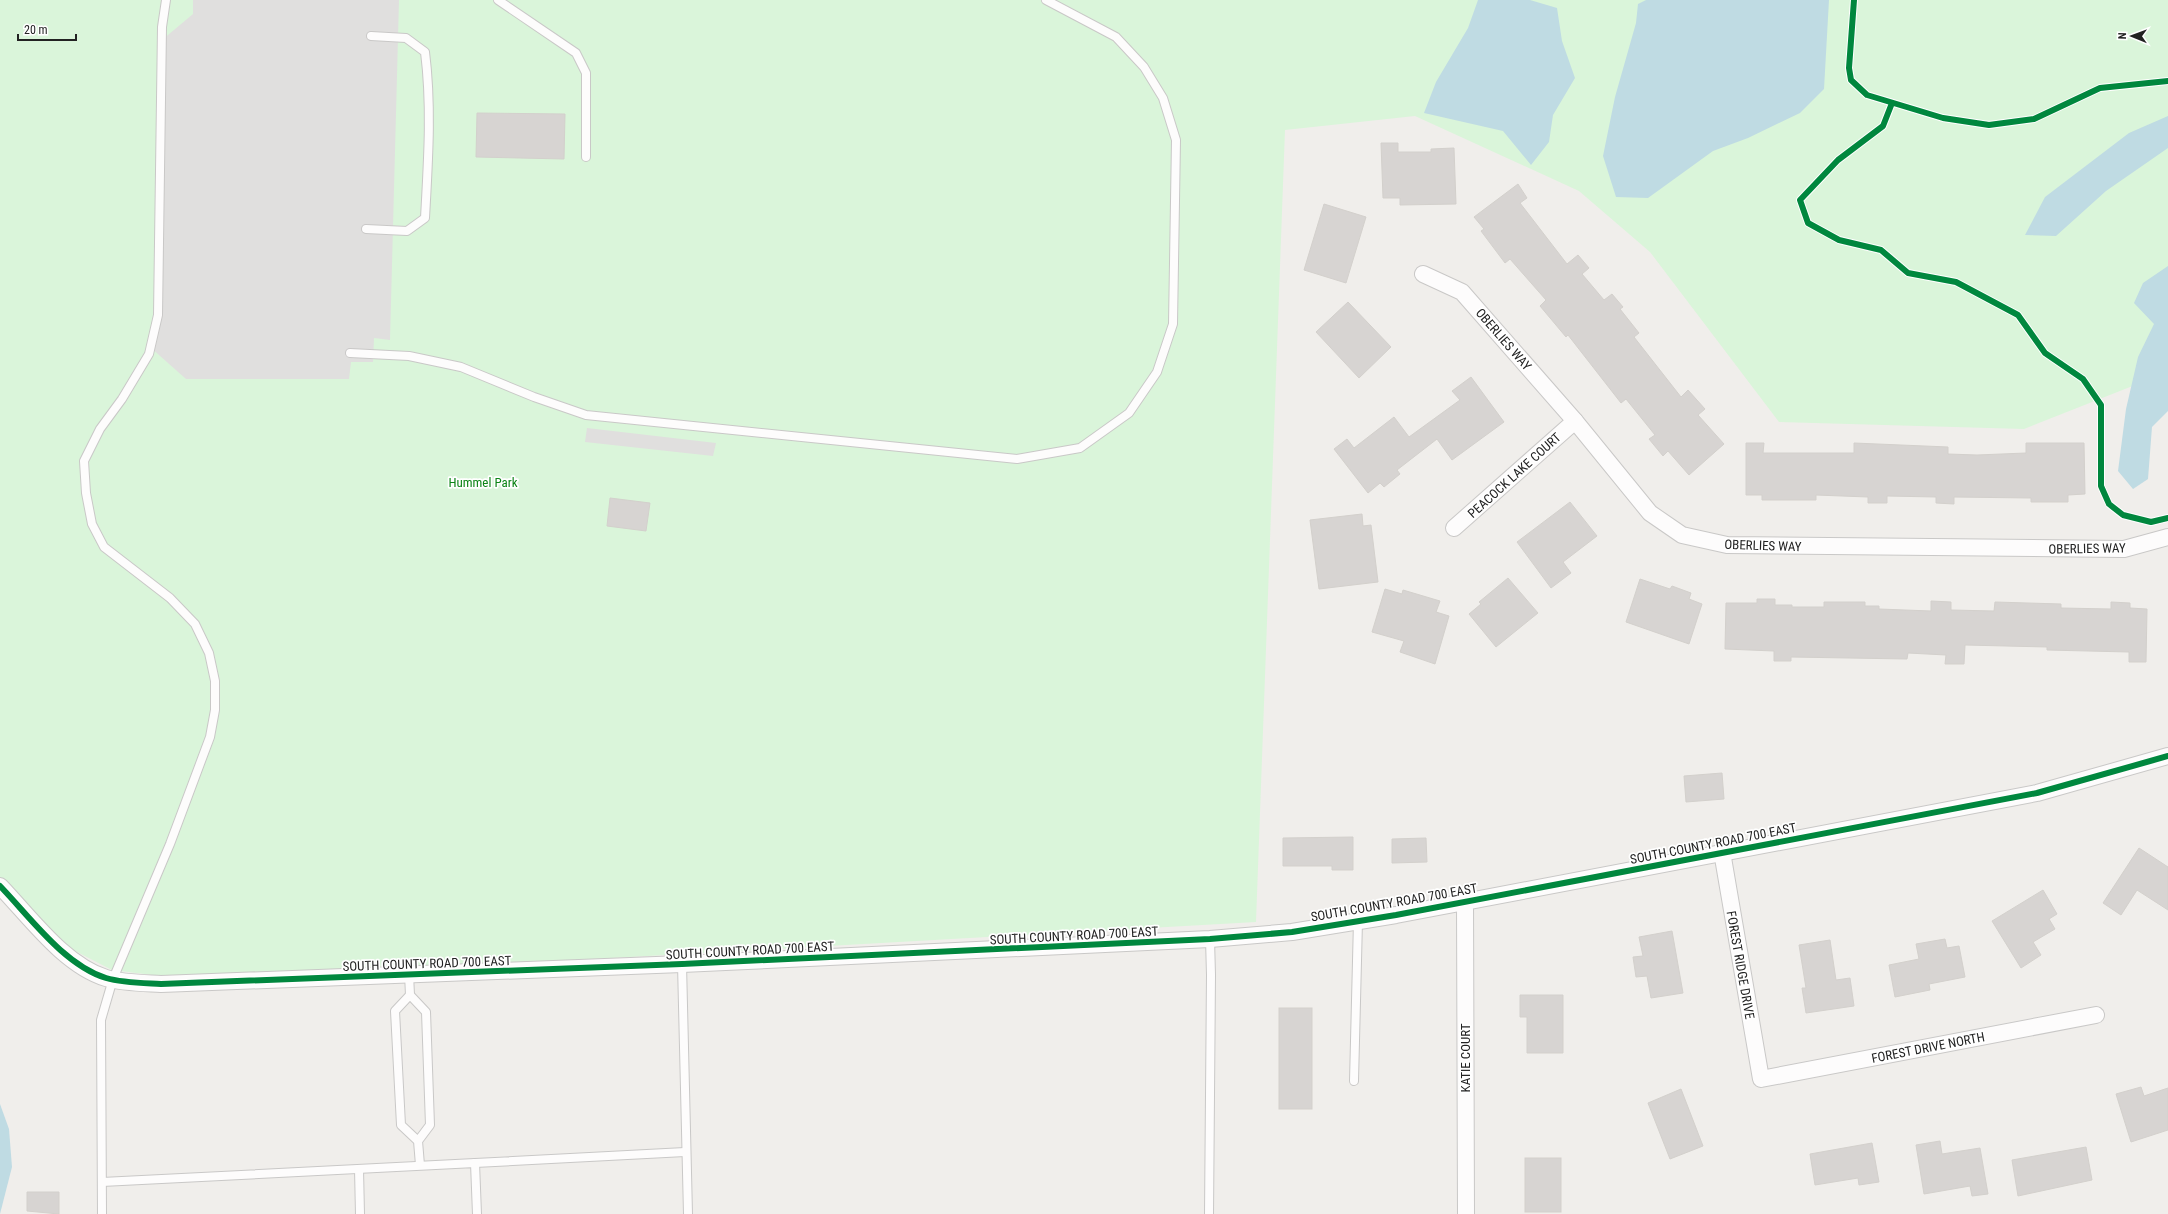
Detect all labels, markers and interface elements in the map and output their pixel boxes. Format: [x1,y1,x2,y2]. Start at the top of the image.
scale bar [18,16,76,42]
north arrow [2112,16,2152,56]
text: 20 m [24,23,48,37]
text: N [2116,32,2129,39]
street label: OBERLIES WAY [1473,305,1535,374]
street label: PEACOCK LAKE COURT [1465,430,1564,521]
park label: Hummel Park [448,475,518,490]
street label: OBERLIES WAY [1724,537,1802,554]
street label: OBERLIES WAY [2048,540,2126,557]
street label: SOUTH COUNTY ROAD 700 EAST [1629,820,1798,867]
street label: SOUTH COUNTY ROAD 700 EAST [1310,880,1479,925]
street label: FOREST RIDGE DRIVE [1724,910,1757,1020]
street label: SOUTH COUNTY ROAD 700 EAST [989,924,1159,947]
street label: SOUTH COUNTY ROAD 700 EAST [665,939,835,962]
street label: SOUTH COUNTY ROAD 700 EAST [342,953,512,974]
street label: KATIE COURT [1458,1023,1473,1092]
street label: FOREST DRIVE NORTH [1870,1029,1986,1066]

